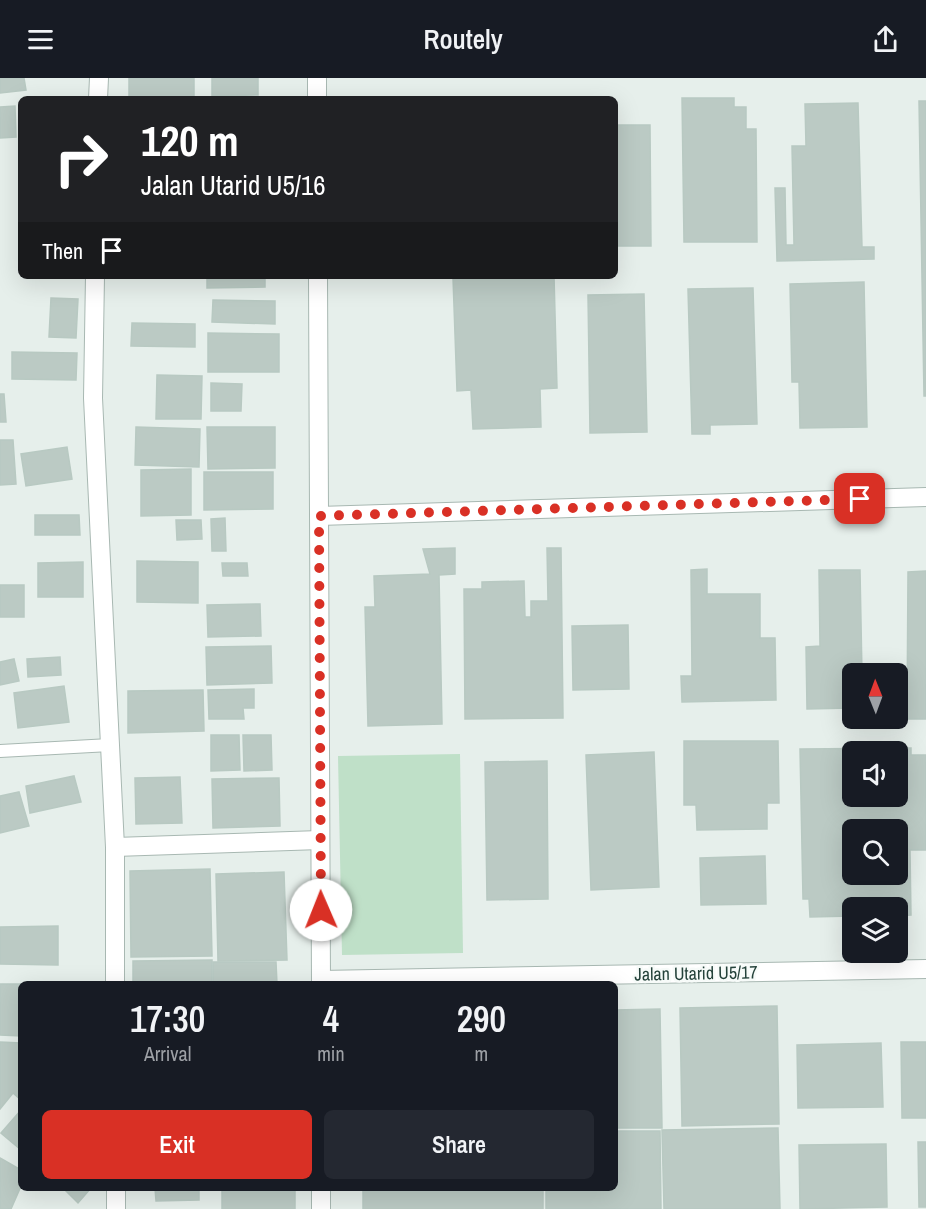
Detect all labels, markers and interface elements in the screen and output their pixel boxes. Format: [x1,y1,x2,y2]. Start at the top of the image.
text: Routely [423,21,503,57]
icon: menu [24,23,57,56]
icon: share [869,23,902,56]
text: 120 m [141,113,239,169]
icon: right [42,120,120,198]
text: Jalan Utarid U5/16 [141,167,326,203]
icon: arrive [95,234,128,267]
text: Then [42,236,83,266]
pin [834,473,885,524]
icon: arrive [843,482,876,515]
north arrow [842,663,908,729]
map controls [842,663,908,963]
button: sound [842,741,908,807]
button: search [842,819,908,885]
position arrow [289,878,353,942]
button: layers [842,897,908,963]
street label: Jalan Utarid U5/17 [634,959,758,987]
text: 17:30 [130,995,205,1043]
text: 4 [323,995,339,1043]
text: 290 [457,995,506,1043]
text: Arrival [144,1040,191,1067]
text: min [317,1040,345,1067]
text: m [474,1040,488,1067]
button: Exit [42,1110,312,1179]
button: Share [324,1110,594,1179]

